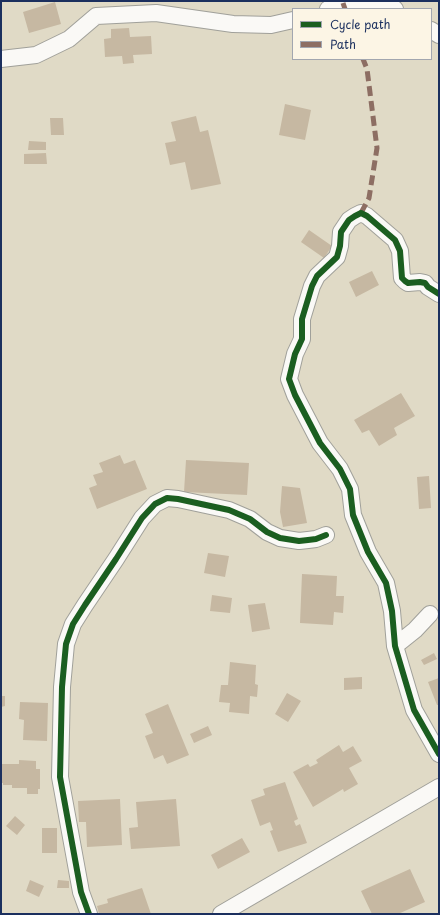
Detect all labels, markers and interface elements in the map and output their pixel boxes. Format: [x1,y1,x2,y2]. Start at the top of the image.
legend [292,8,432,60]
text: Cycle path [330,15,391,33]
text: Path [330,35,356,53]

